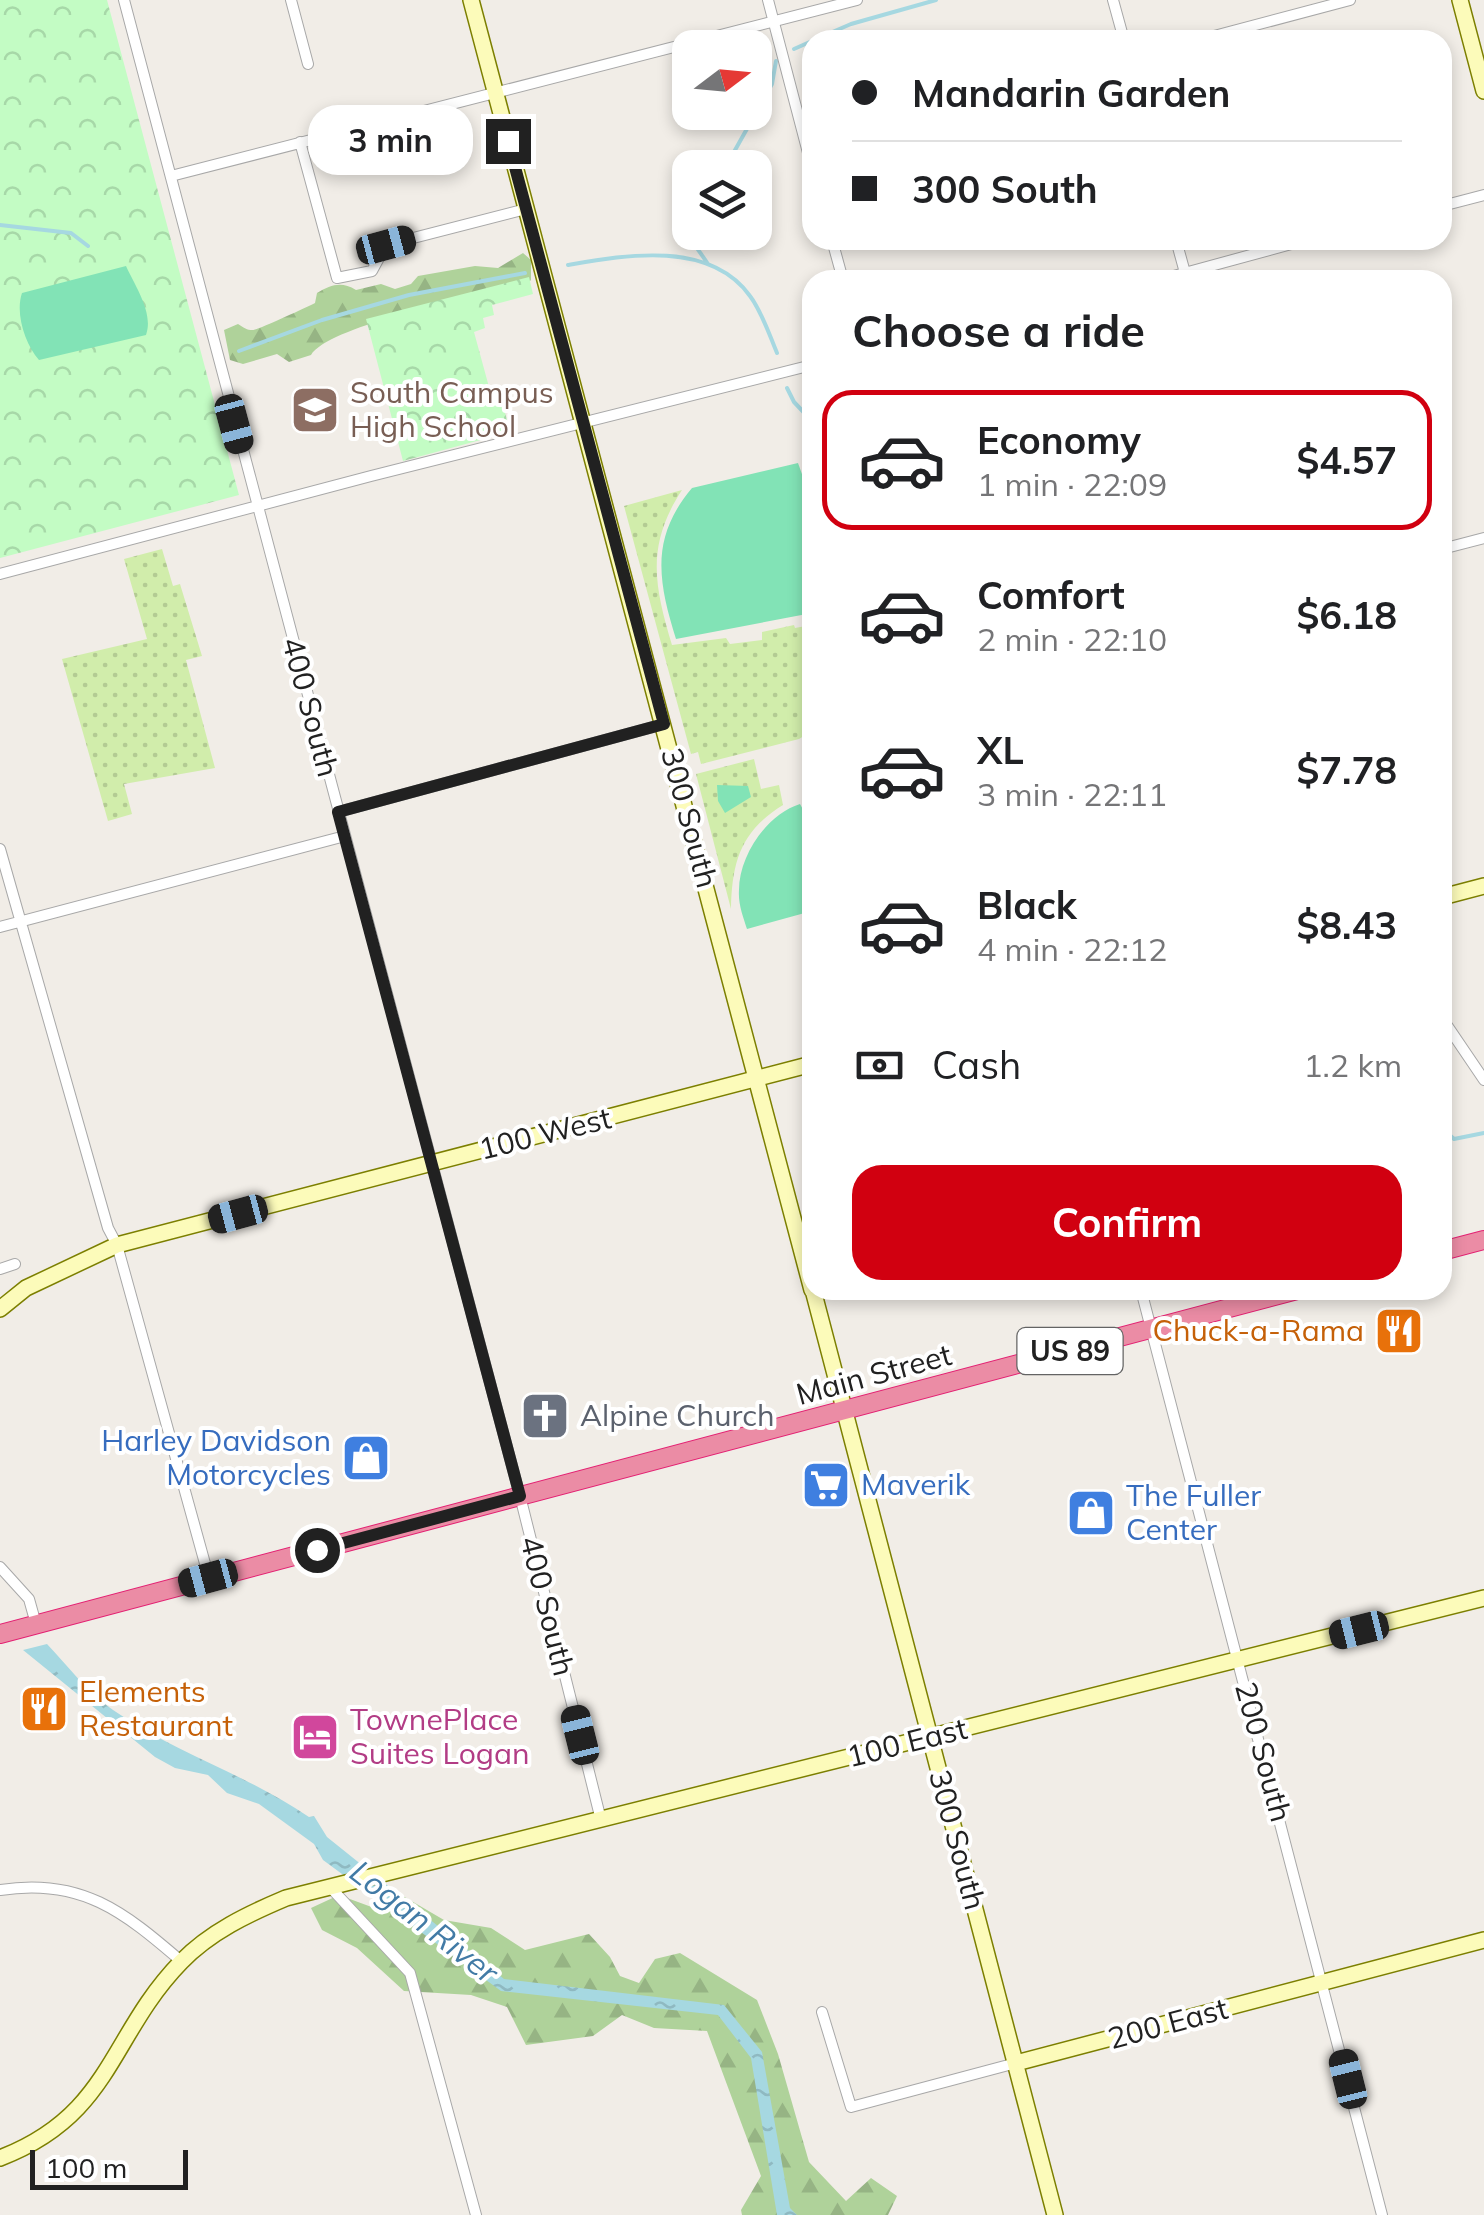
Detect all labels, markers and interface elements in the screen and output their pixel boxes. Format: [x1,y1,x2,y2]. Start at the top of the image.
north arrow [672,30,772,130]
map controls [672,30,772,250]
text: Mandarin Garden [912,69,1230,117]
callout: 3 min [308,106,473,176]
route end [486,119,531,164]
text: 3 min [348,120,433,160]
button: layers [672,150,772,250]
text: 300 South [912,165,1098,213]
car [353,223,419,267]
text: Choose a ride [852,302,1145,358]
place label: South Campus High School [350,373,554,445]
school or university icon: South Campus High School [289,384,341,436]
car [212,391,256,457]
icon: car [857,415,947,505]
text: Economy [977,416,1141,464]
text: $4.57 [1296,436,1397,484]
text: 1 min · 22:09 [977,464,1167,504]
icon: car [857,570,947,660]
text: Comfort [977,571,1125,619]
text: $6.18 [1296,591,1397,639]
text: 2 min · 22:10 [977,619,1167,659]
street label: 400 South [274,633,348,781]
icon: car [857,725,947,815]
text: XL [977,726,1024,774]
street label: 300 South [653,744,727,892]
text: $7.78 [1296,746,1397,794]
text: 3 min · 22:11 [977,774,1167,814]
icon: car [857,880,947,970]
text: Black [977,881,1077,929]
text: $8.43 [1296,901,1397,949]
text: 4 min · 22:12 [977,929,1167,969]
icon: cash [852,1038,907,1093]
text: Cash [932,1041,1021,1089]
text: 1.2 km [1303,1045,1402,1085]
street label: 100 West [475,1098,615,1168]
button: Confirm [852,1165,1402,1280]
car [205,1192,271,1236]
restaurant icon: Chuck-a-Rama [1373,1305,1425,1357]
place label: Chuck-a-Rama [1152,1311,1364,1349]
road number: US 89 [1018,1328,1122,1374]
street label: Main Street [792,1335,956,1413]
church icon: Alpine Church [519,1390,571,1442]
place label: Alpine Church [580,1396,775,1434]
place label: Harley Davidson Motorcycles [101,1421,331,1493]
shop icon: Harley Davidson Motorcycles [340,1432,392,1484]
supermarket icon: Maverik [800,1459,852,1511]
place label: Maverik [861,1465,971,1503]
place label: The Fuller Center [1126,1476,1261,1548]
shop icon: The Fuller Center [1065,1487,1117,1539]
route start [295,1528,340,1573]
street label: 400 South [512,1532,584,1680]
car [175,1556,241,1600]
car [1326,1608,1392,1652]
place label: Elements Restaurant [79,1672,233,1744]
street label: 200 South [1227,1678,1301,1826]
restaurant icon: Elements Restaurant [18,1683,70,1735]
place label: TownePlace Suites Logan [350,1700,530,1772]
car [558,1702,602,1768]
street label: 100 East [843,1709,971,1775]
hotel icon: TownePlace Suites Logan [289,1711,341,1763]
street label: 300 South [921,1766,995,1914]
water label: Logan River [343,1851,508,1992]
street label: 200 East [1104,1989,1232,2057]
car [1326,2046,1370,2112]
scale bar [30,2145,188,2190]
text: 100 m [45,2150,127,2185]

